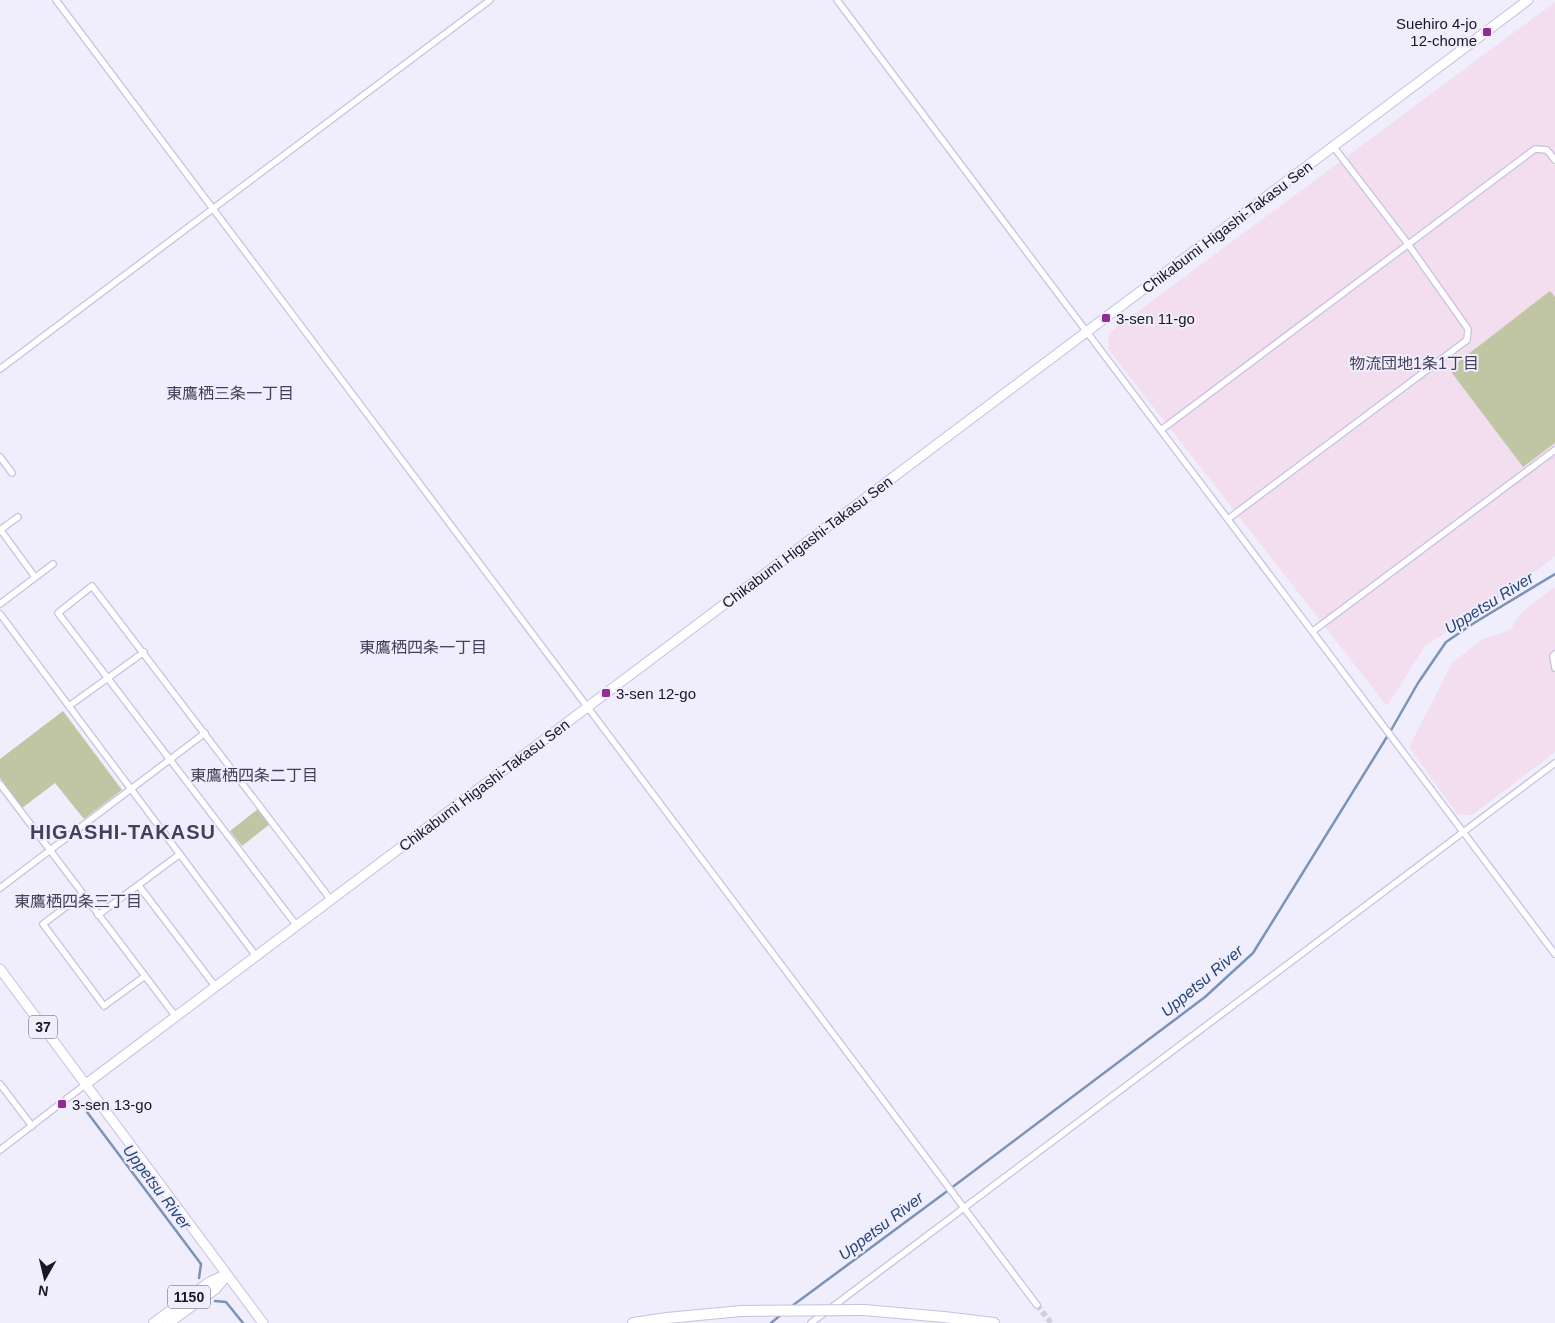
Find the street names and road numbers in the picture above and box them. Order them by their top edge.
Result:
street label: Chikabumi Higashi-Takasu Sen [1139,157,1315,297]
street label: Chikabumi Higashi-Takasu Sen [719,472,895,612]
street label: Chikabumi Higashi-Takasu Sen [396,715,572,855]
road number: 37 [29,1016,57,1038]
road number: 1150 [168,1285,210,1308]

